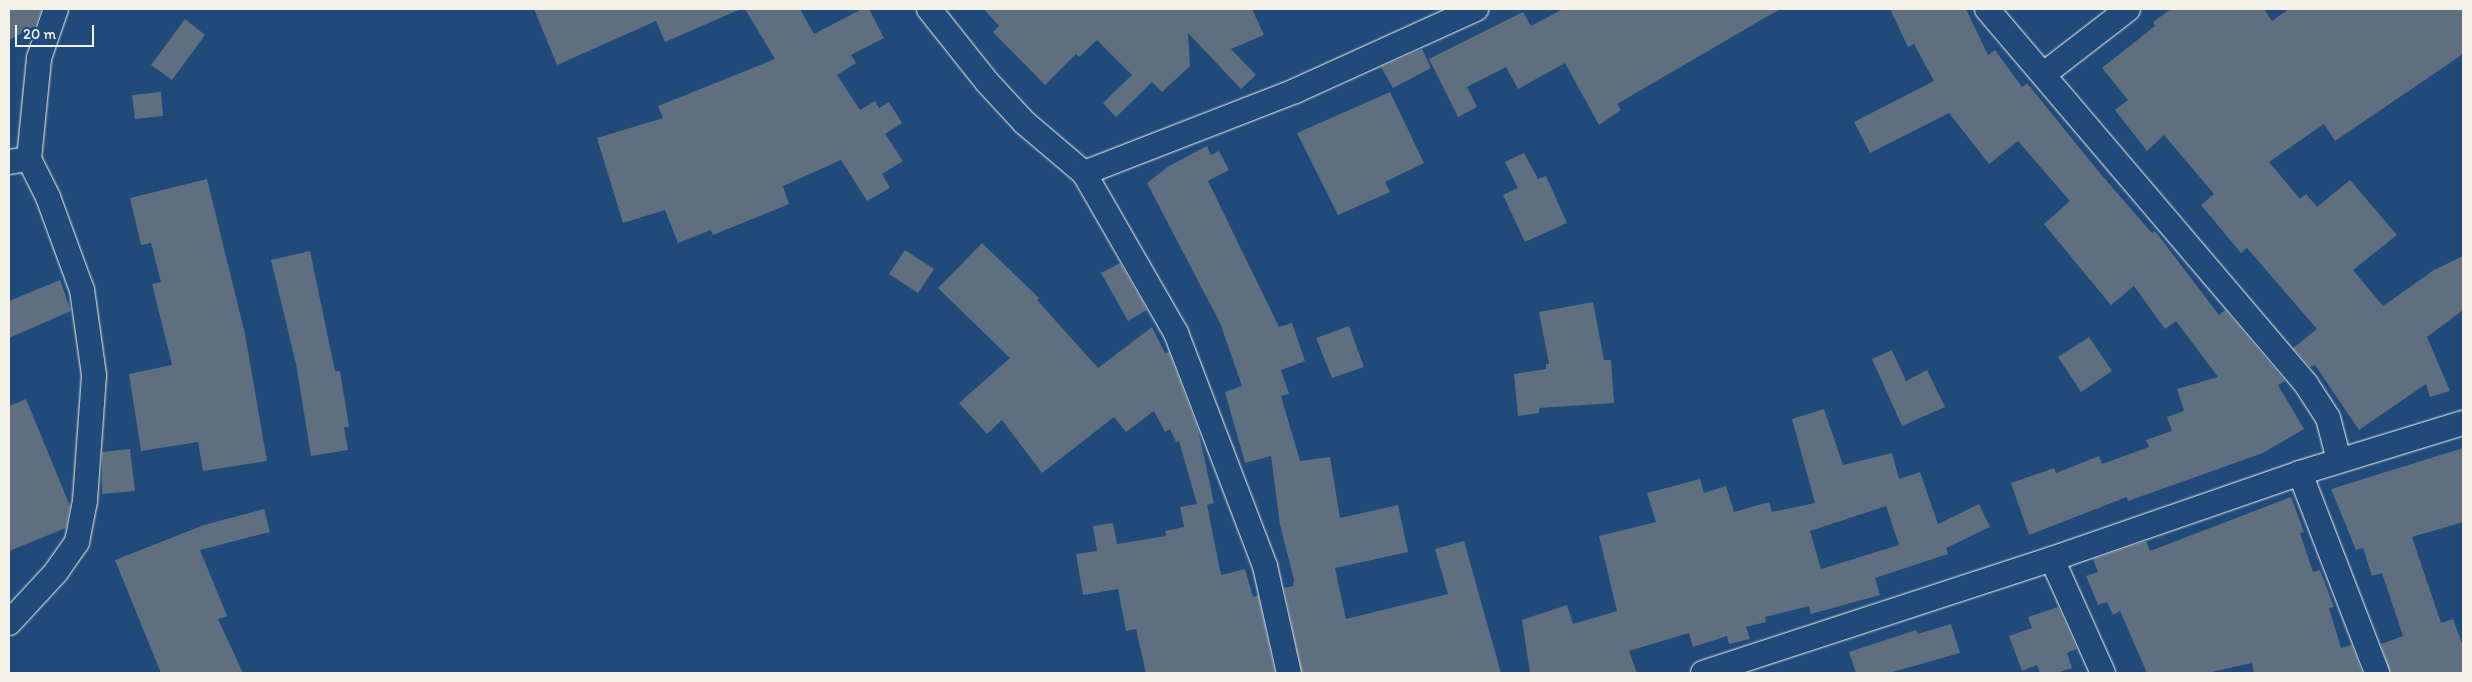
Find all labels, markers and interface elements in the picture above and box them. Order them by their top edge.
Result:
scale bar [18,15,96,47]
text: 20 m [23,25,56,43]

